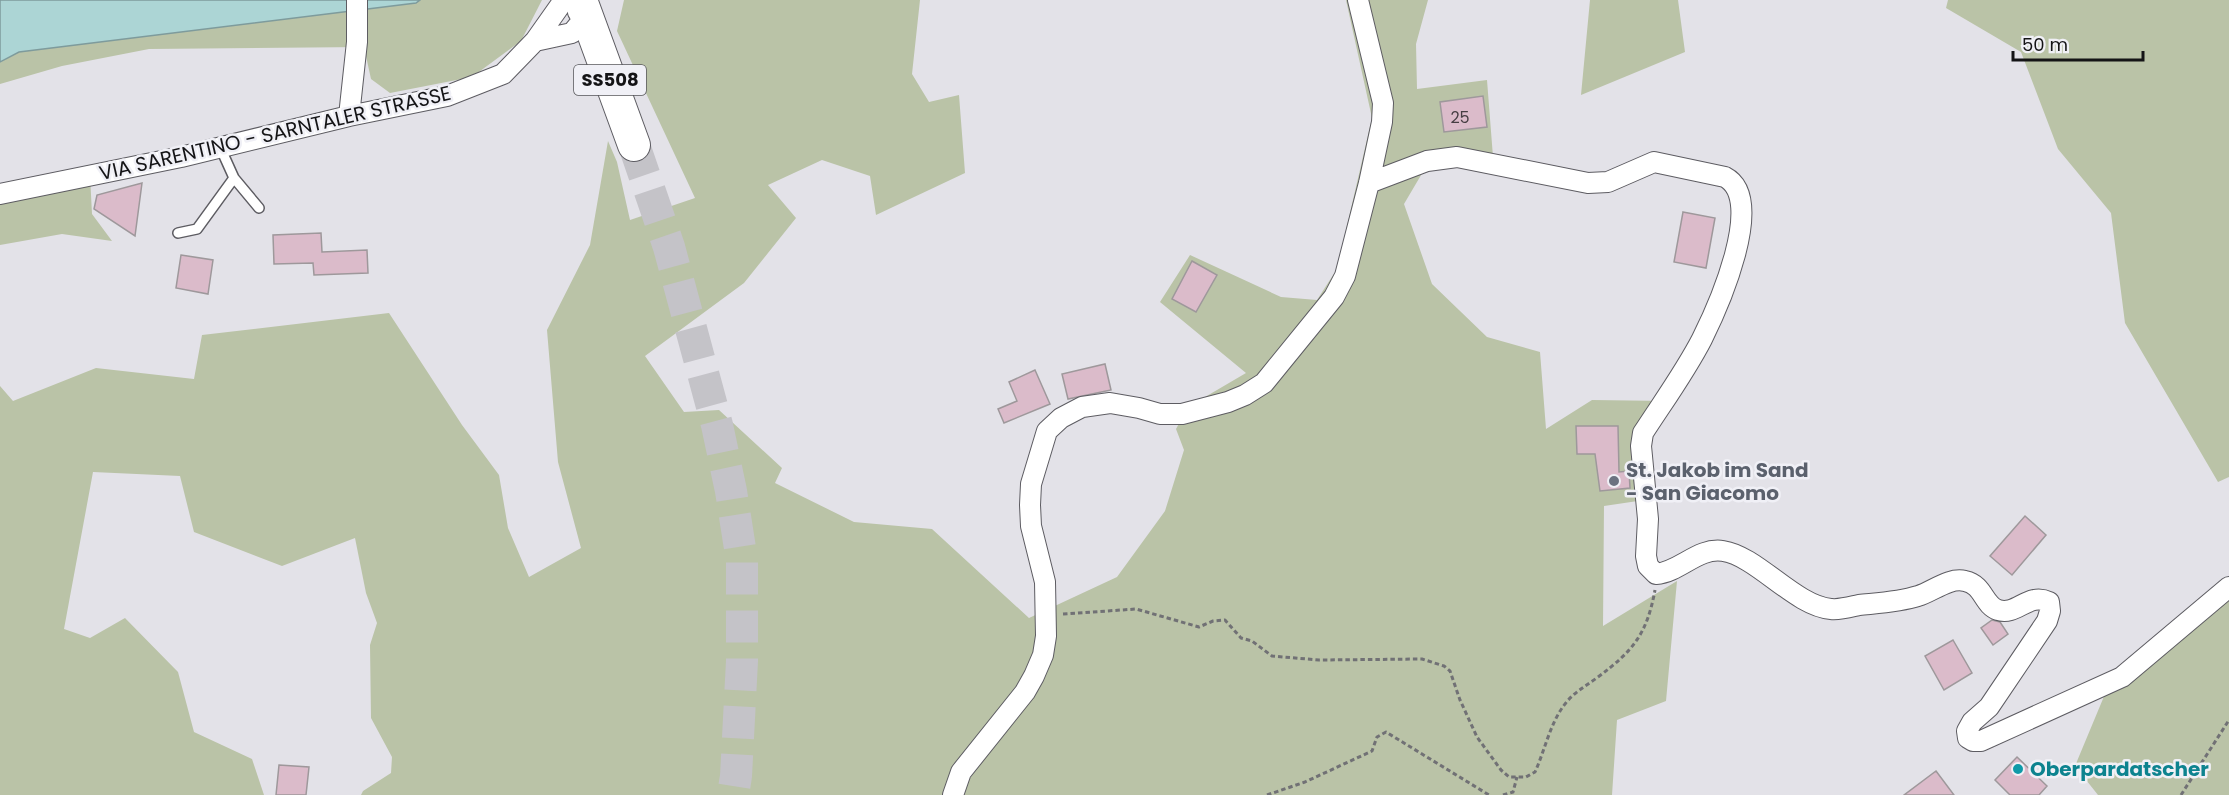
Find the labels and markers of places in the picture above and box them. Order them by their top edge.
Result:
place label: St. Jakob im Sand - San Giacomo [1626,456,1809,507]
marker: St. Jakob im Sand - San Giacomo [1607,474,1621,488]
place label: Oberpardatscher [2030,755,2209,783]
marker: Oberpardatscher [2011,762,2025,776]

